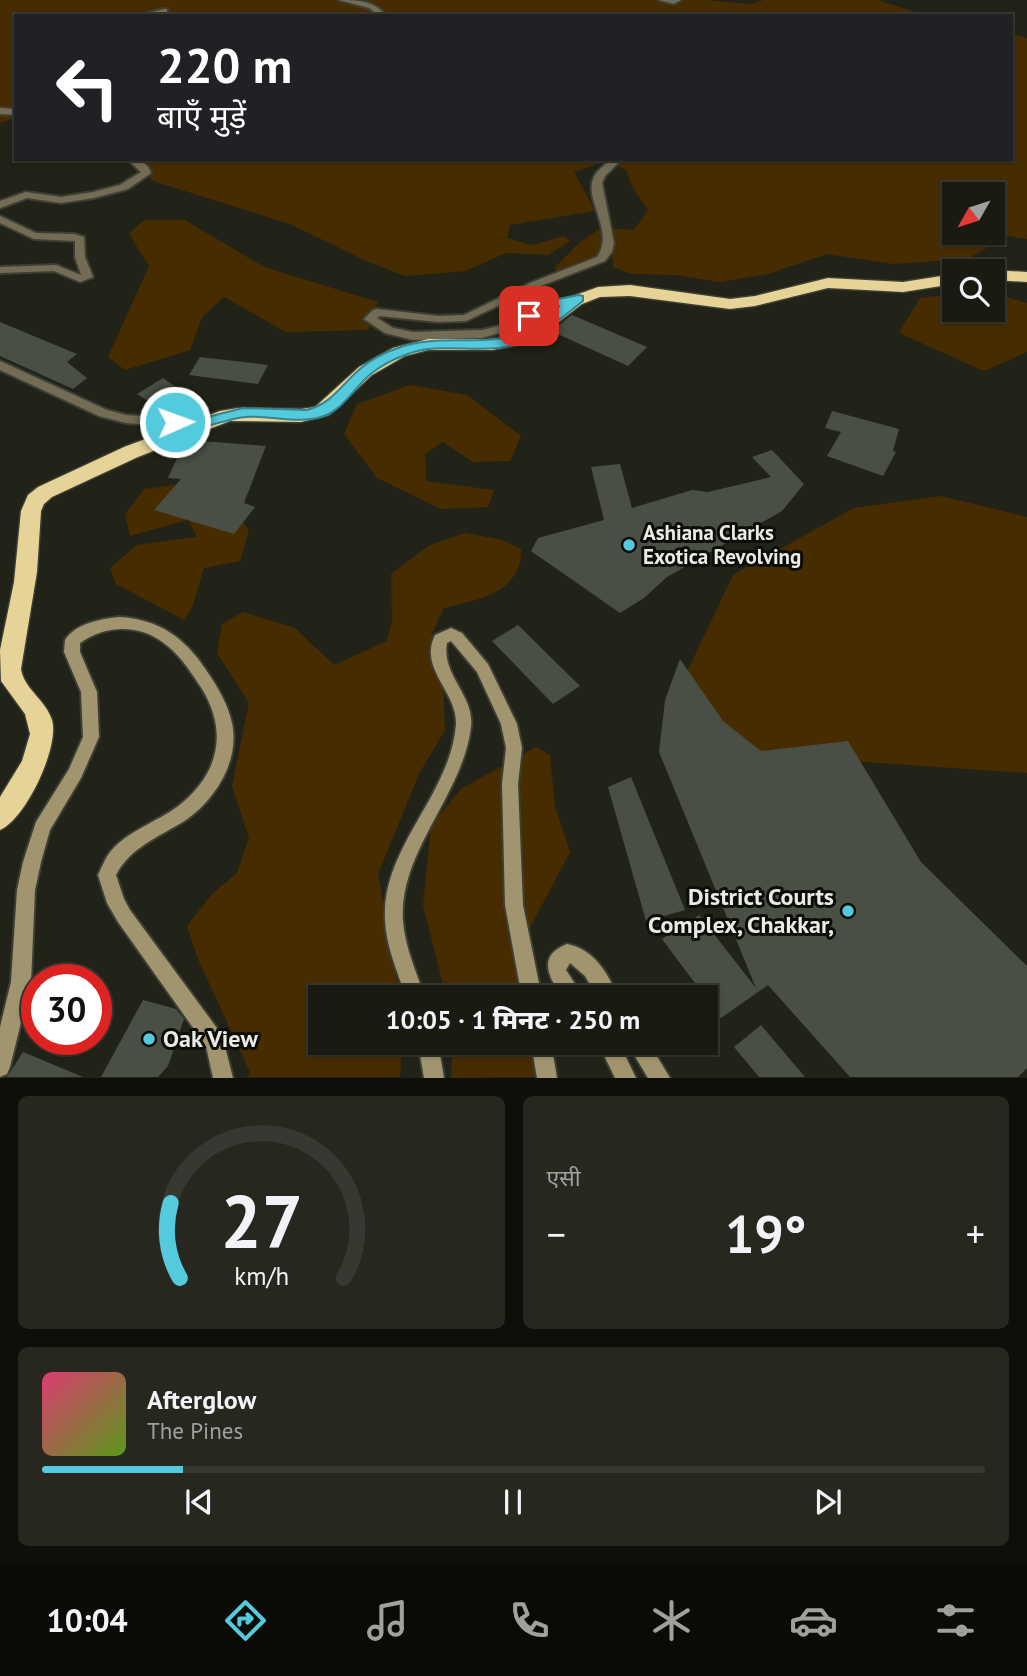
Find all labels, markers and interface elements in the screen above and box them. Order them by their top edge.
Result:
text: 220 m [157,33,292,97]
icon: left [42,42,133,133]
text: बाएँ मुड़ें [157,95,246,137]
north arrow [942,182,1004,245]
map controls [942,182,1005,322]
button: search [942,259,1005,322]
pin [499,286,559,346]
icon: arrive [510,297,548,335]
position arrow [138,385,212,459]
place label: Ashiana Clarks Exotica Revolving [643,519,801,570]
marker: Ashiana Clarks Exotica Revolving [621,537,637,553]
place label: District Courts Complex, Chakkar, [648,881,834,940]
marker: District Courts Complex, Chakkar, [840,903,856,919]
speed limit sign: 30 [21,964,112,1055]
text: 10:05 · 1 मिनट · 250 m [386,1003,640,1036]
place label: Oak View [163,1023,258,1054]
marker: Oak View [141,1031,157,1047]
text: एसी [547,1163,581,1192]
text: 27 [220,1175,303,1269]
text: 19° [725,1200,807,1267]
text: − [547,1209,566,1258]
text: + [966,1209,985,1258]
text: km/h [234,1260,289,1292]
text: Afterglow [147,1383,256,1416]
text: The Pines [147,1416,243,1445]
icon: previous [180,1483,218,1521]
icon: pause [494,1483,532,1521]
icon: next [809,1483,847,1521]
icon: directions [221,1596,270,1645]
icon: music [363,1596,412,1645]
icon: phone [505,1596,554,1645]
icon: climate [647,1596,696,1645]
icon: car [789,1596,838,1645]
icon: filters [931,1596,980,1645]
text: 10:04 [47,1599,128,1641]

